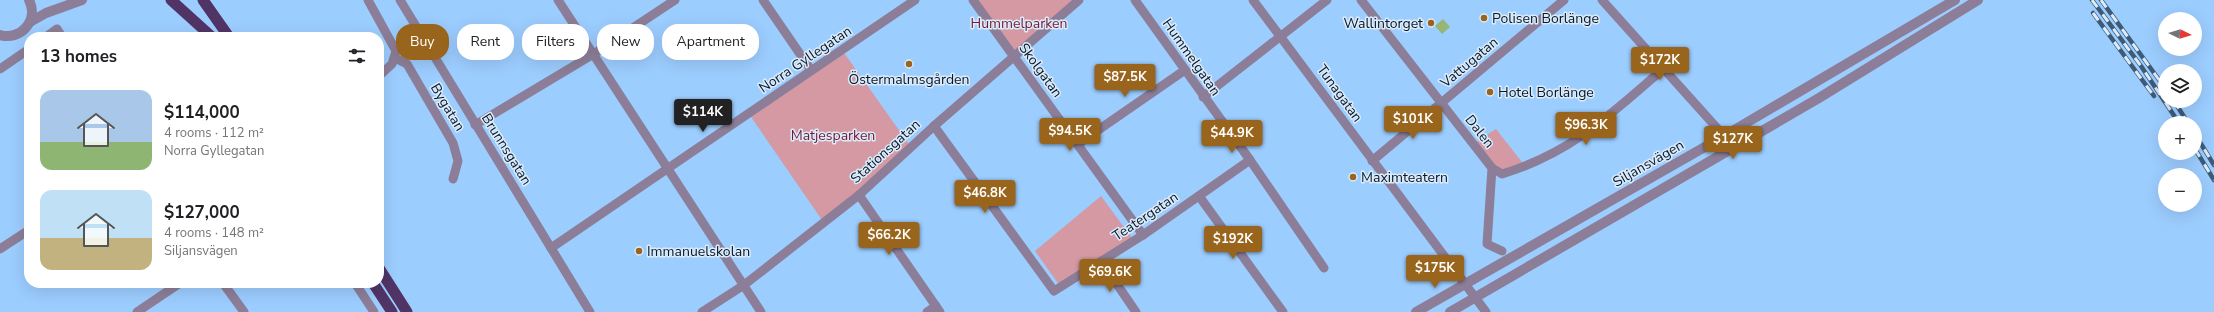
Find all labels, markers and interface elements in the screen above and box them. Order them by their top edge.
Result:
place label: Polisen Borlänge [1492,9,1599,28]
north arrow [2158,12,2202,56]
map controls [2158,12,2202,212]
marker: Polisen Borlänge [1479,13,1489,23]
park label: Hummelparken [971,14,1067,33]
place label: Wallintorget [1343,14,1423,33]
street label: Hummelgatan [1158,15,1225,100]
marker: Wallintorget [1426,18,1436,28]
street label: Norra Gyllegatan [755,21,855,97]
chip: Buy [396,24,449,60]
chip: Rent [457,24,514,60]
chip: Filters [522,24,589,60]
chip: New [597,24,654,60]
chip: Apartment [662,24,759,60]
street label: Vattugatan [1436,33,1502,93]
street label: Skolgatan [1014,39,1067,101]
text: 13 homes [40,45,117,68]
icon: filters [346,45,368,67]
pin: $172K [1632,47,1688,81]
text: $172K [1640,51,1680,69]
marker: Östermalmsgården [904,59,914,69]
street label: Tunagatan [1312,61,1367,126]
pin: $87.5K [1092,64,1158,98]
button: layers [2158,64,2202,108]
text: $87.5K [1103,68,1147,86]
place label: Östermalmsgården [848,70,970,89]
street label: Bygatan [426,80,469,135]
place label: Hotel Borlänge [1498,83,1594,102]
marker: Hotel Borlänge [1485,87,1495,97]
pin: $114K [675,99,731,133]
text: $114,000 [164,101,240,124]
text: $114K [683,103,723,121]
icon: home [72,106,120,154]
pin: $101K [1385,106,1441,140]
street label: Brunnsgatan [477,110,536,189]
text: $101K [1393,110,1433,128]
street label: Dalen [1461,111,1499,152]
pin: $96.3K [1553,112,1619,146]
street label: Stationsgatan [846,115,924,188]
text: $96.3K [1564,116,1608,134]
button: + [2158,116,2202,160]
pin: $94.5K [1037,118,1103,152]
pin: $44.9K [1199,120,1265,154]
text: $94.5K [1048,122,1092,140]
text: 4 rooms · 112 m² [164,124,264,142]
text: $44.9K [1210,124,1254,142]
park label: Matjesparken [791,126,875,145]
pin: $127K [1705,126,1761,160]
text: $127K [1713,130,1753,148]
street label: Siljansvägen [1609,135,1687,192]
text: Norra Gyllegatan [164,142,264,160]
place label: Maximteatern [1361,168,1448,187]
button: − [2158,168,2202,212]
marker: Maximteatern [1348,172,1358,182]
pin: $46.8K [952,180,1018,214]
text: $46.8K [963,184,1007,202]
street label: Teatergatan [1109,187,1182,245]
text: $127,000 [164,201,240,224]
icon: home [72,206,120,254]
pin: $66.2K [856,222,922,256]
text: 4 rooms · 148 m² [164,224,264,242]
text: $66.2K [867,226,911,244]
pin: $192K [1205,226,1261,260]
text: $192K [1213,230,1253,248]
text: Siljansvägen [164,242,238,260]
place label: Immanuelskolan [647,242,750,261]
marker: Immanuelskolan [634,246,644,256]
pin: $175K [1407,255,1463,289]
pin: $69.6K [1077,259,1143,293]
text: $175K [1415,259,1455,277]
text: $69.6K [1088,263,1132,281]

